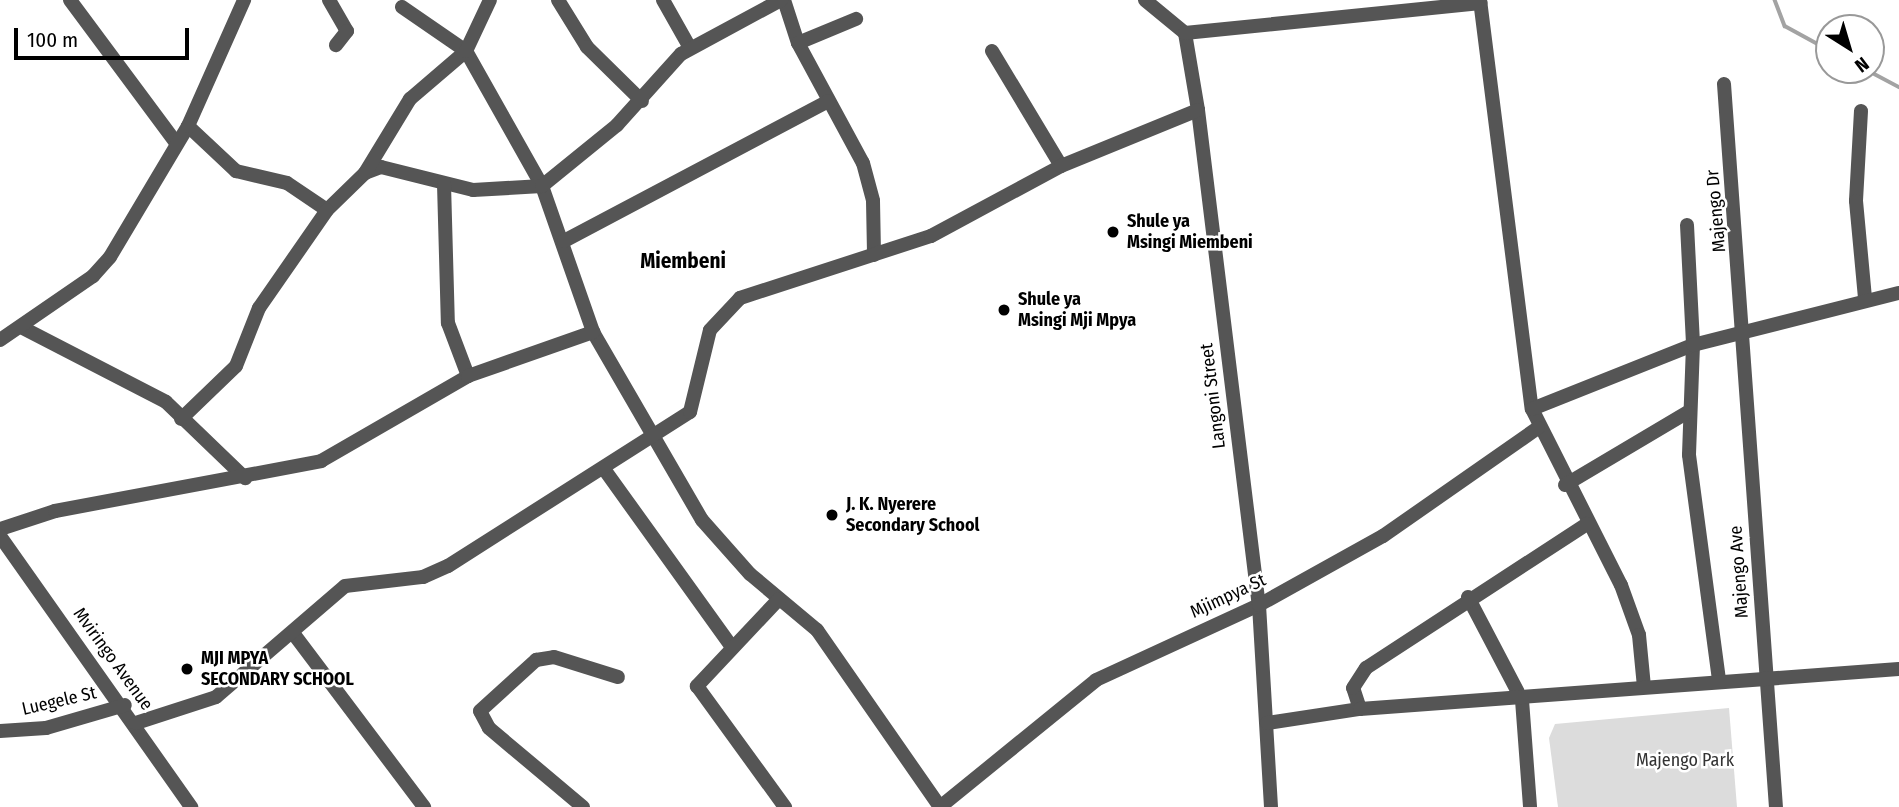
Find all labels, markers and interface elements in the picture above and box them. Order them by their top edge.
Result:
scale bar [18,14,192,58]
north arrow [1815,14,1885,84]
text: 100 m [27,27,78,53]
text: N [1850,52,1873,77]
street label: Majengo Dr [1702,169,1730,253]
place label: Shule ya Msingi Miembeni [1127,211,1253,254]
marker: Shule ya Msingi Miembeni [1105,224,1121,240]
district label: Miembeni [640,248,726,274]
place label: Shule ya Msingi Mji Mpya [1018,289,1136,332]
marker: Shule ya Msingi Mji Mpya [996,302,1012,318]
street label: Langoni Street [1196,342,1230,450]
place label: J. K. Nyerere Secondary School [846,494,979,536]
marker: J. K. Nyerere Secondary School [824,507,840,523]
street label: Majengo Ave [1725,525,1753,619]
street label: Mjimpya St [1187,569,1269,623]
street label: Mviringo Avenue [69,603,157,715]
place label: MJI MPYA SECONDARY SCHOOL [201,648,354,690]
marker: MJI MPYA SECONDARY SCHOOL [179,661,195,677]
street label: Luegele St [20,682,98,720]
park label: Majengo Park [1636,749,1734,771]

